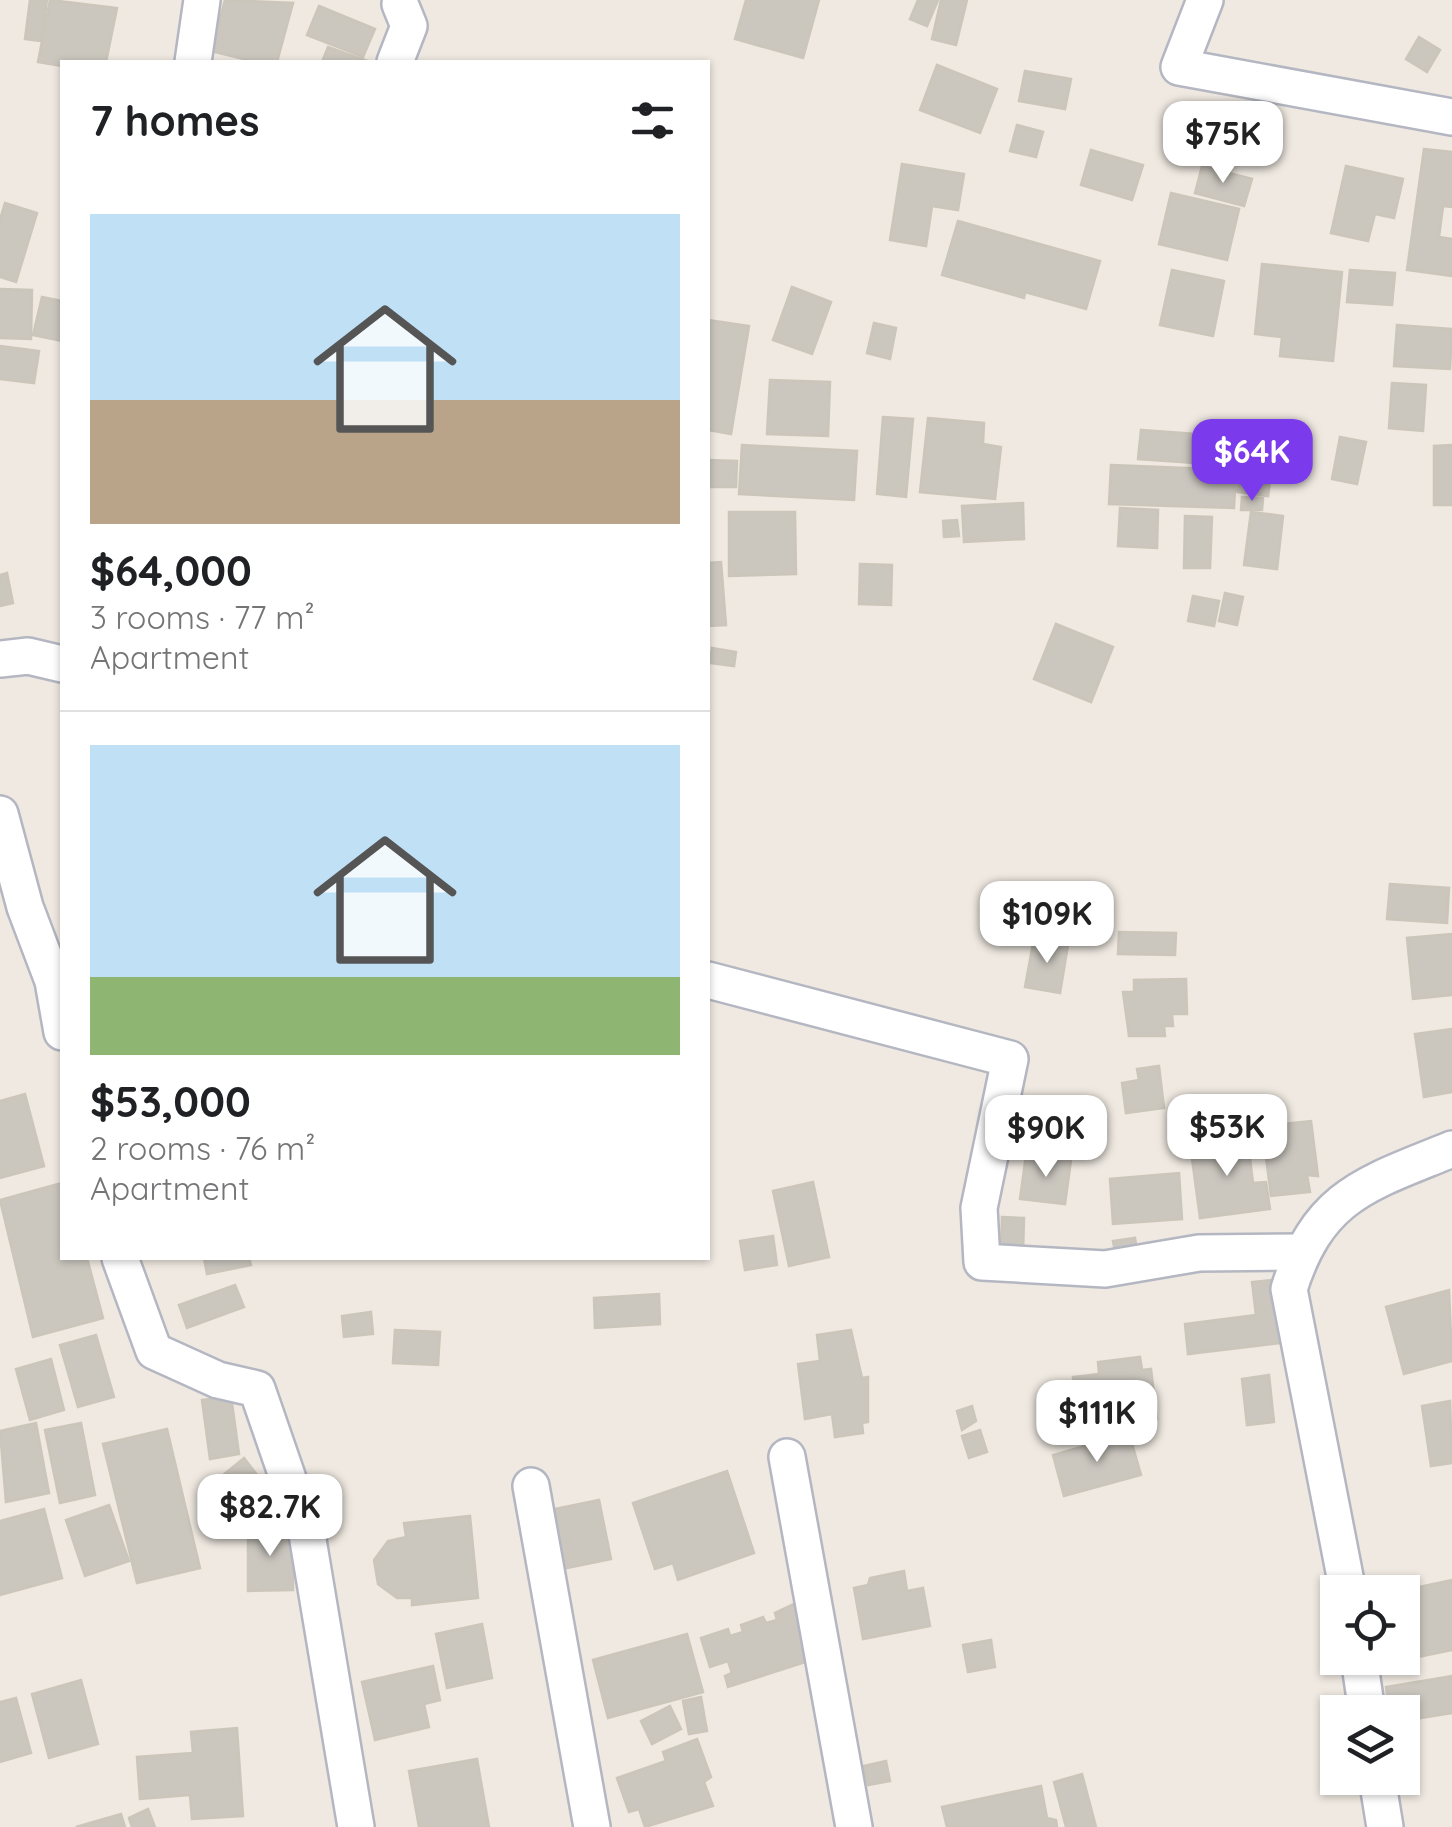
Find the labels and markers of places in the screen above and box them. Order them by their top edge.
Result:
pin: $75K [1164,101,1282,186]
pin: $64K [1193,419,1311,504]
pin: $109K [977,881,1117,966]
pin: $53K [1168,1094,1286,1179]
pin: $90K [987,1095,1105,1180]
pin: $111K [1027,1380,1167,1465]
pin: $82.7K [189,1474,351,1559]

